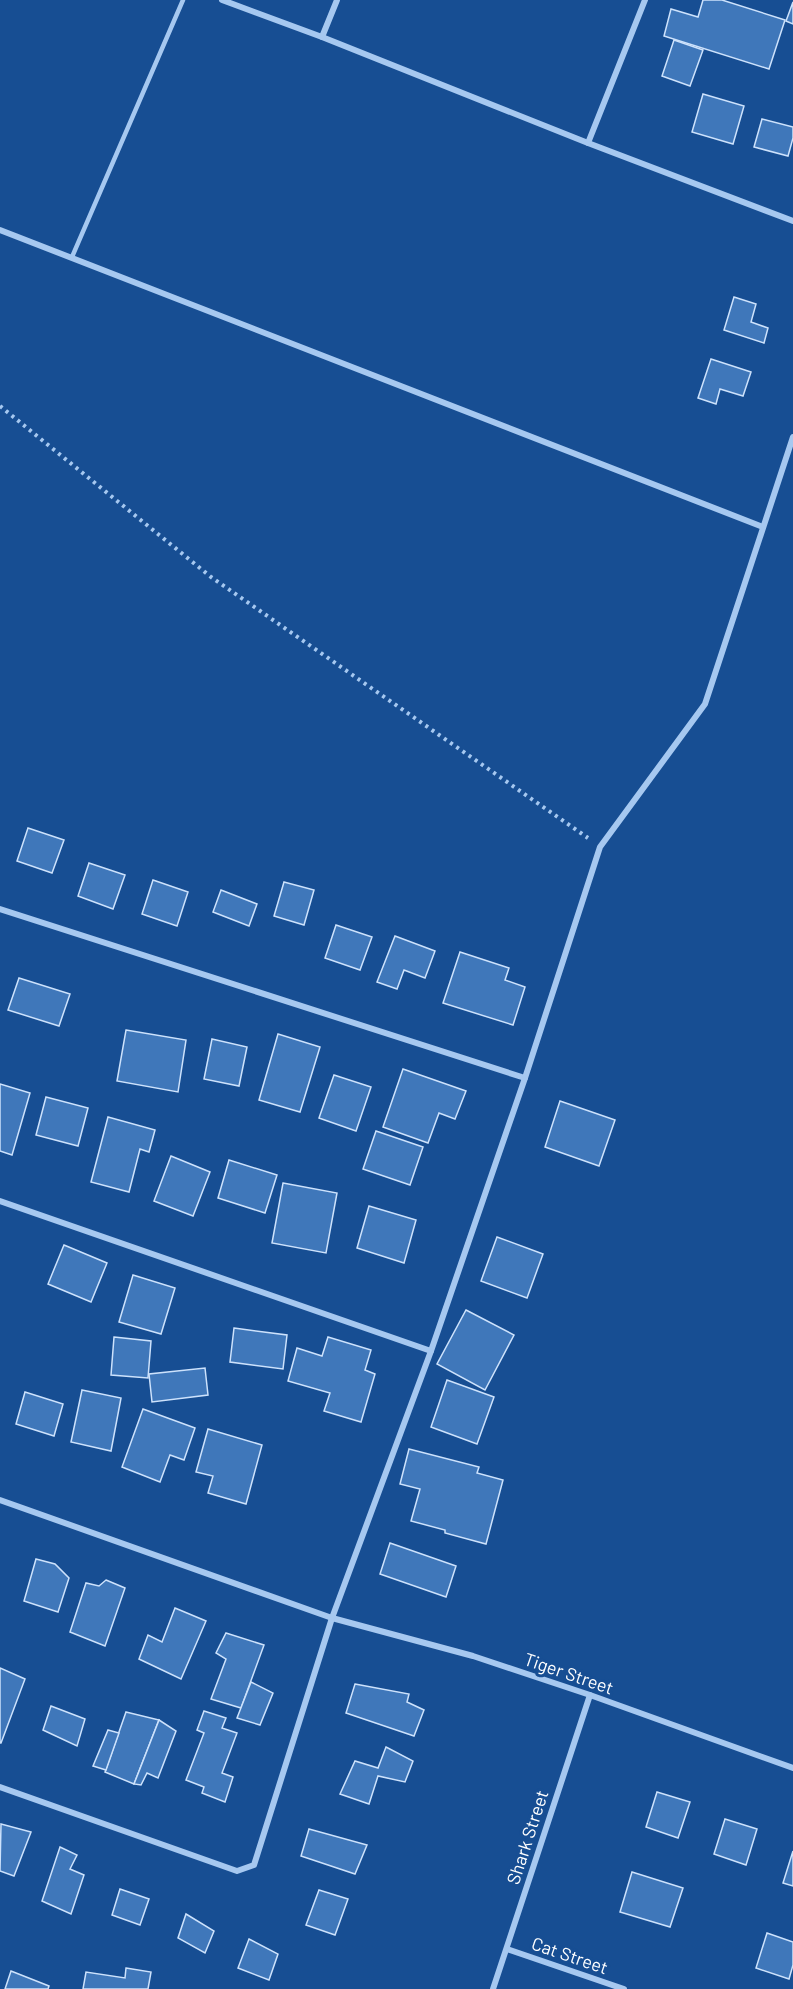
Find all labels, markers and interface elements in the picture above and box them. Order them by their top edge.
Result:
street label: Tiger Street [521,1647,617,1699]
street label: Shark Street [501,1787,553,1887]
street label: Cat Street [529,1932,611,1978]

